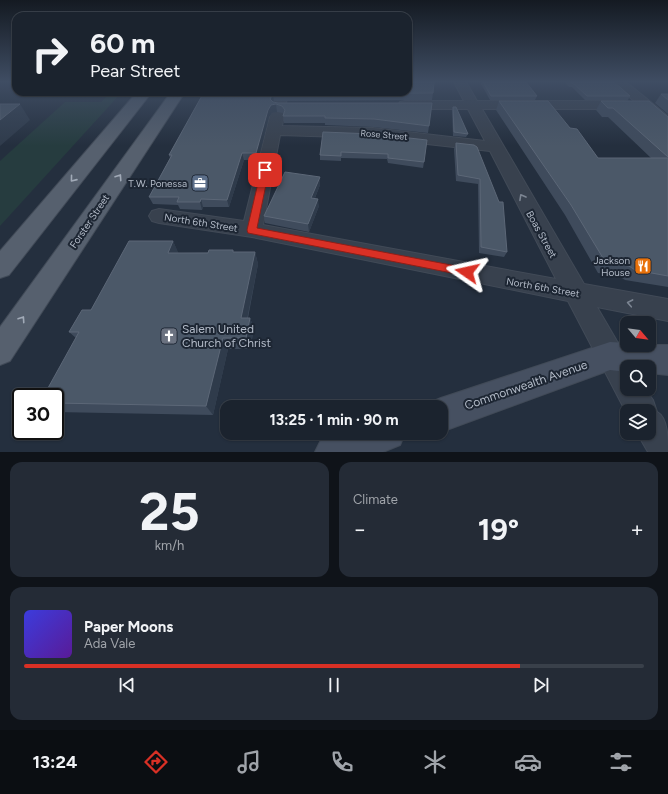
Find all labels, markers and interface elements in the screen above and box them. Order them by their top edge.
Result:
text: 60 m [90,26,155,60]
icon: right [24,28,76,80]
text: Pear Street [90,60,180,82]
street label: Rose Street [360,127,409,142]
pin [248,153,282,187]
icon: arrive [254,159,276,181]
office icon: T.W. Ponessa [190,173,210,193]
one-way arrow [71,174,78,181]
one-way arrow [114,174,122,181]
place label: T.W. Ponessa [128,177,187,190]
street label: Forster Street [67,192,112,251]
one-way arrow [519,194,526,201]
street label: Boas Street [523,208,560,260]
street label: North 6th Street [163,210,239,235]
position arrow [446,251,488,293]
place label: Jackson House [593,254,631,279]
restaurant icon: Jackson House [633,256,653,276]
street label: North 6th Street [505,275,581,300]
one-way arrow [627,299,633,307]
one-way arrow [17,316,25,323]
north arrow [620,316,656,352]
map controls [620,316,656,440]
place label: Salem United Church of Christ [182,322,271,350]
church icon: Salem United Church of Christ [159,326,179,346]
street label: Commonwealth Avenue [463,357,590,413]
button: search [620,360,656,396]
speed limit sign: 30 [12,388,64,440]
button: layers [620,404,656,440]
text: 13:25 · 1 min · 90 m [269,411,399,429]
text: 25 [139,481,200,543]
text: Climate [353,492,398,507]
text: 19° [478,511,519,548]
text: − [353,516,367,543]
text: + [630,516,644,543]
text: km/h [155,538,184,553]
text: Paper Moons [84,618,173,636]
text: Ada Vale [84,636,135,651]
icon: previous [116,674,138,696]
icon: pause [323,674,345,696]
icon: next [530,674,552,696]
icon: directions [142,748,170,776]
icon: music [235,748,263,776]
icon: phone [328,748,356,776]
icon: climate [421,748,449,776]
icon: car [514,748,542,776]
icon: filters [607,748,635,776]
text: 13:24 [33,751,77,773]

